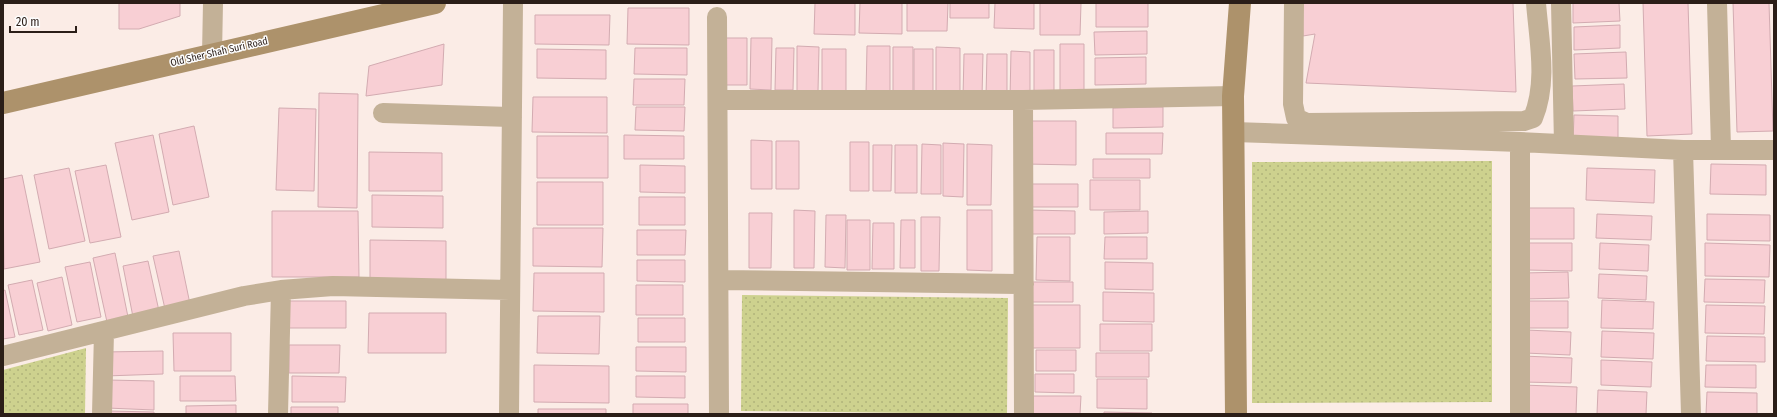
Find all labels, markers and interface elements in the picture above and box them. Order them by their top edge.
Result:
scale bar [10,8,76,34]
text: 20 m [16,15,40,29]
street label: Old Sher Shah Suri Road [169,35,269,69]

